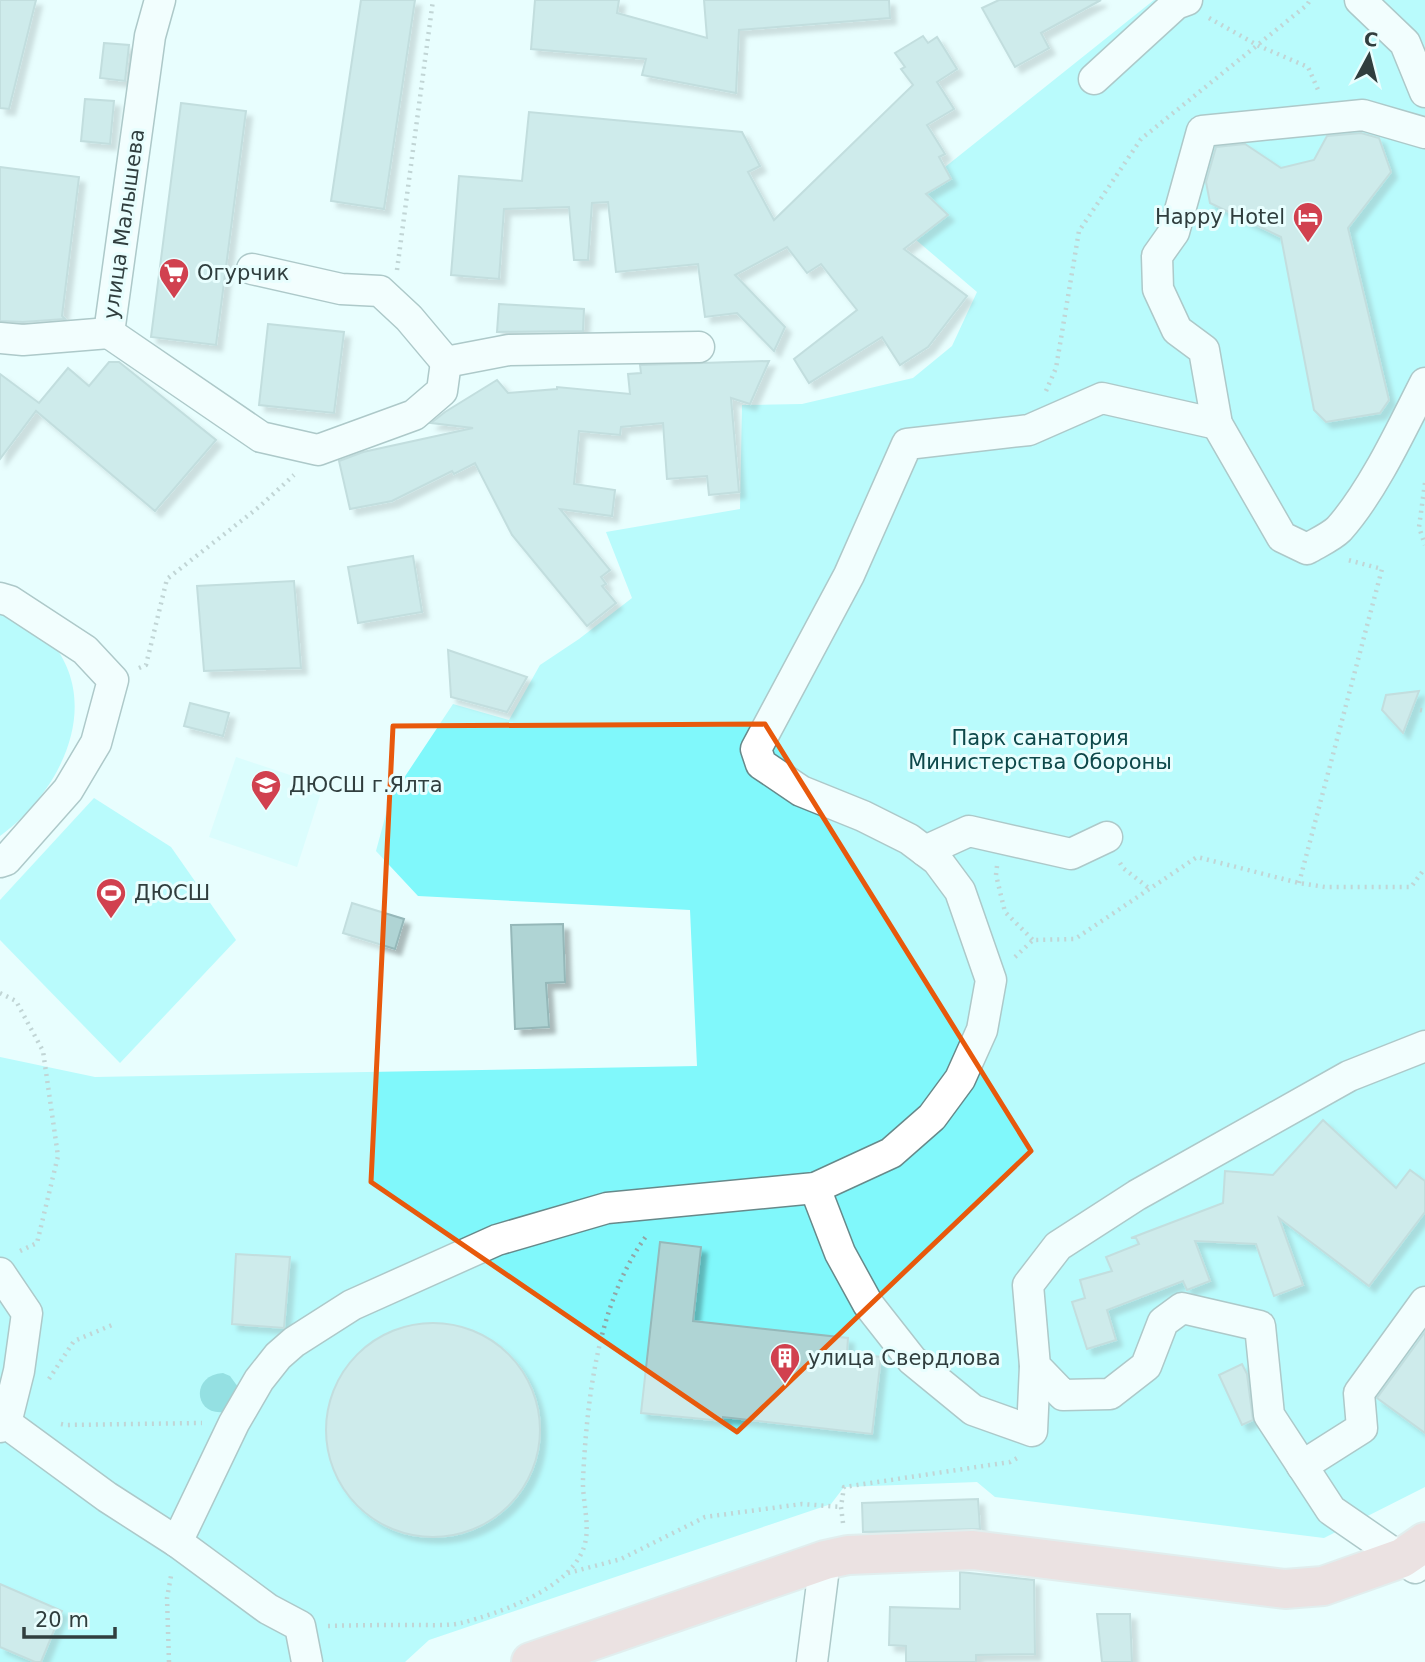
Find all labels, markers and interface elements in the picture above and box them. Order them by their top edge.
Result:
north arrow [1334,21,1404,91]
text: С [1363,27,1379,51]
street label: улица Малышева [99,127,149,321]
hotel icon: Happy Hotel [1291,200,1325,244]
place label: Happy Hotel [1155,205,1285,229]
supermarket icon: Огурчик [157,256,191,300]
place label: Огурчик [197,261,289,285]
park label: Парк санатория Министерства Обороны [908,726,1172,774]
school or university icon: ДЮСШ г.Ялта [249,768,283,812]
place label: ДЮСШ г.Ялта [289,773,443,797]
sports icon: ДЮСШ [94,876,128,920]
place label: ДЮСШ [134,881,210,905]
building icon: улица Свердлова [768,1341,802,1385]
place label: улица Свердлова [808,1346,1001,1370]
scale bar [24,1596,116,1640]
text: 20 m [35,1608,89,1632]

